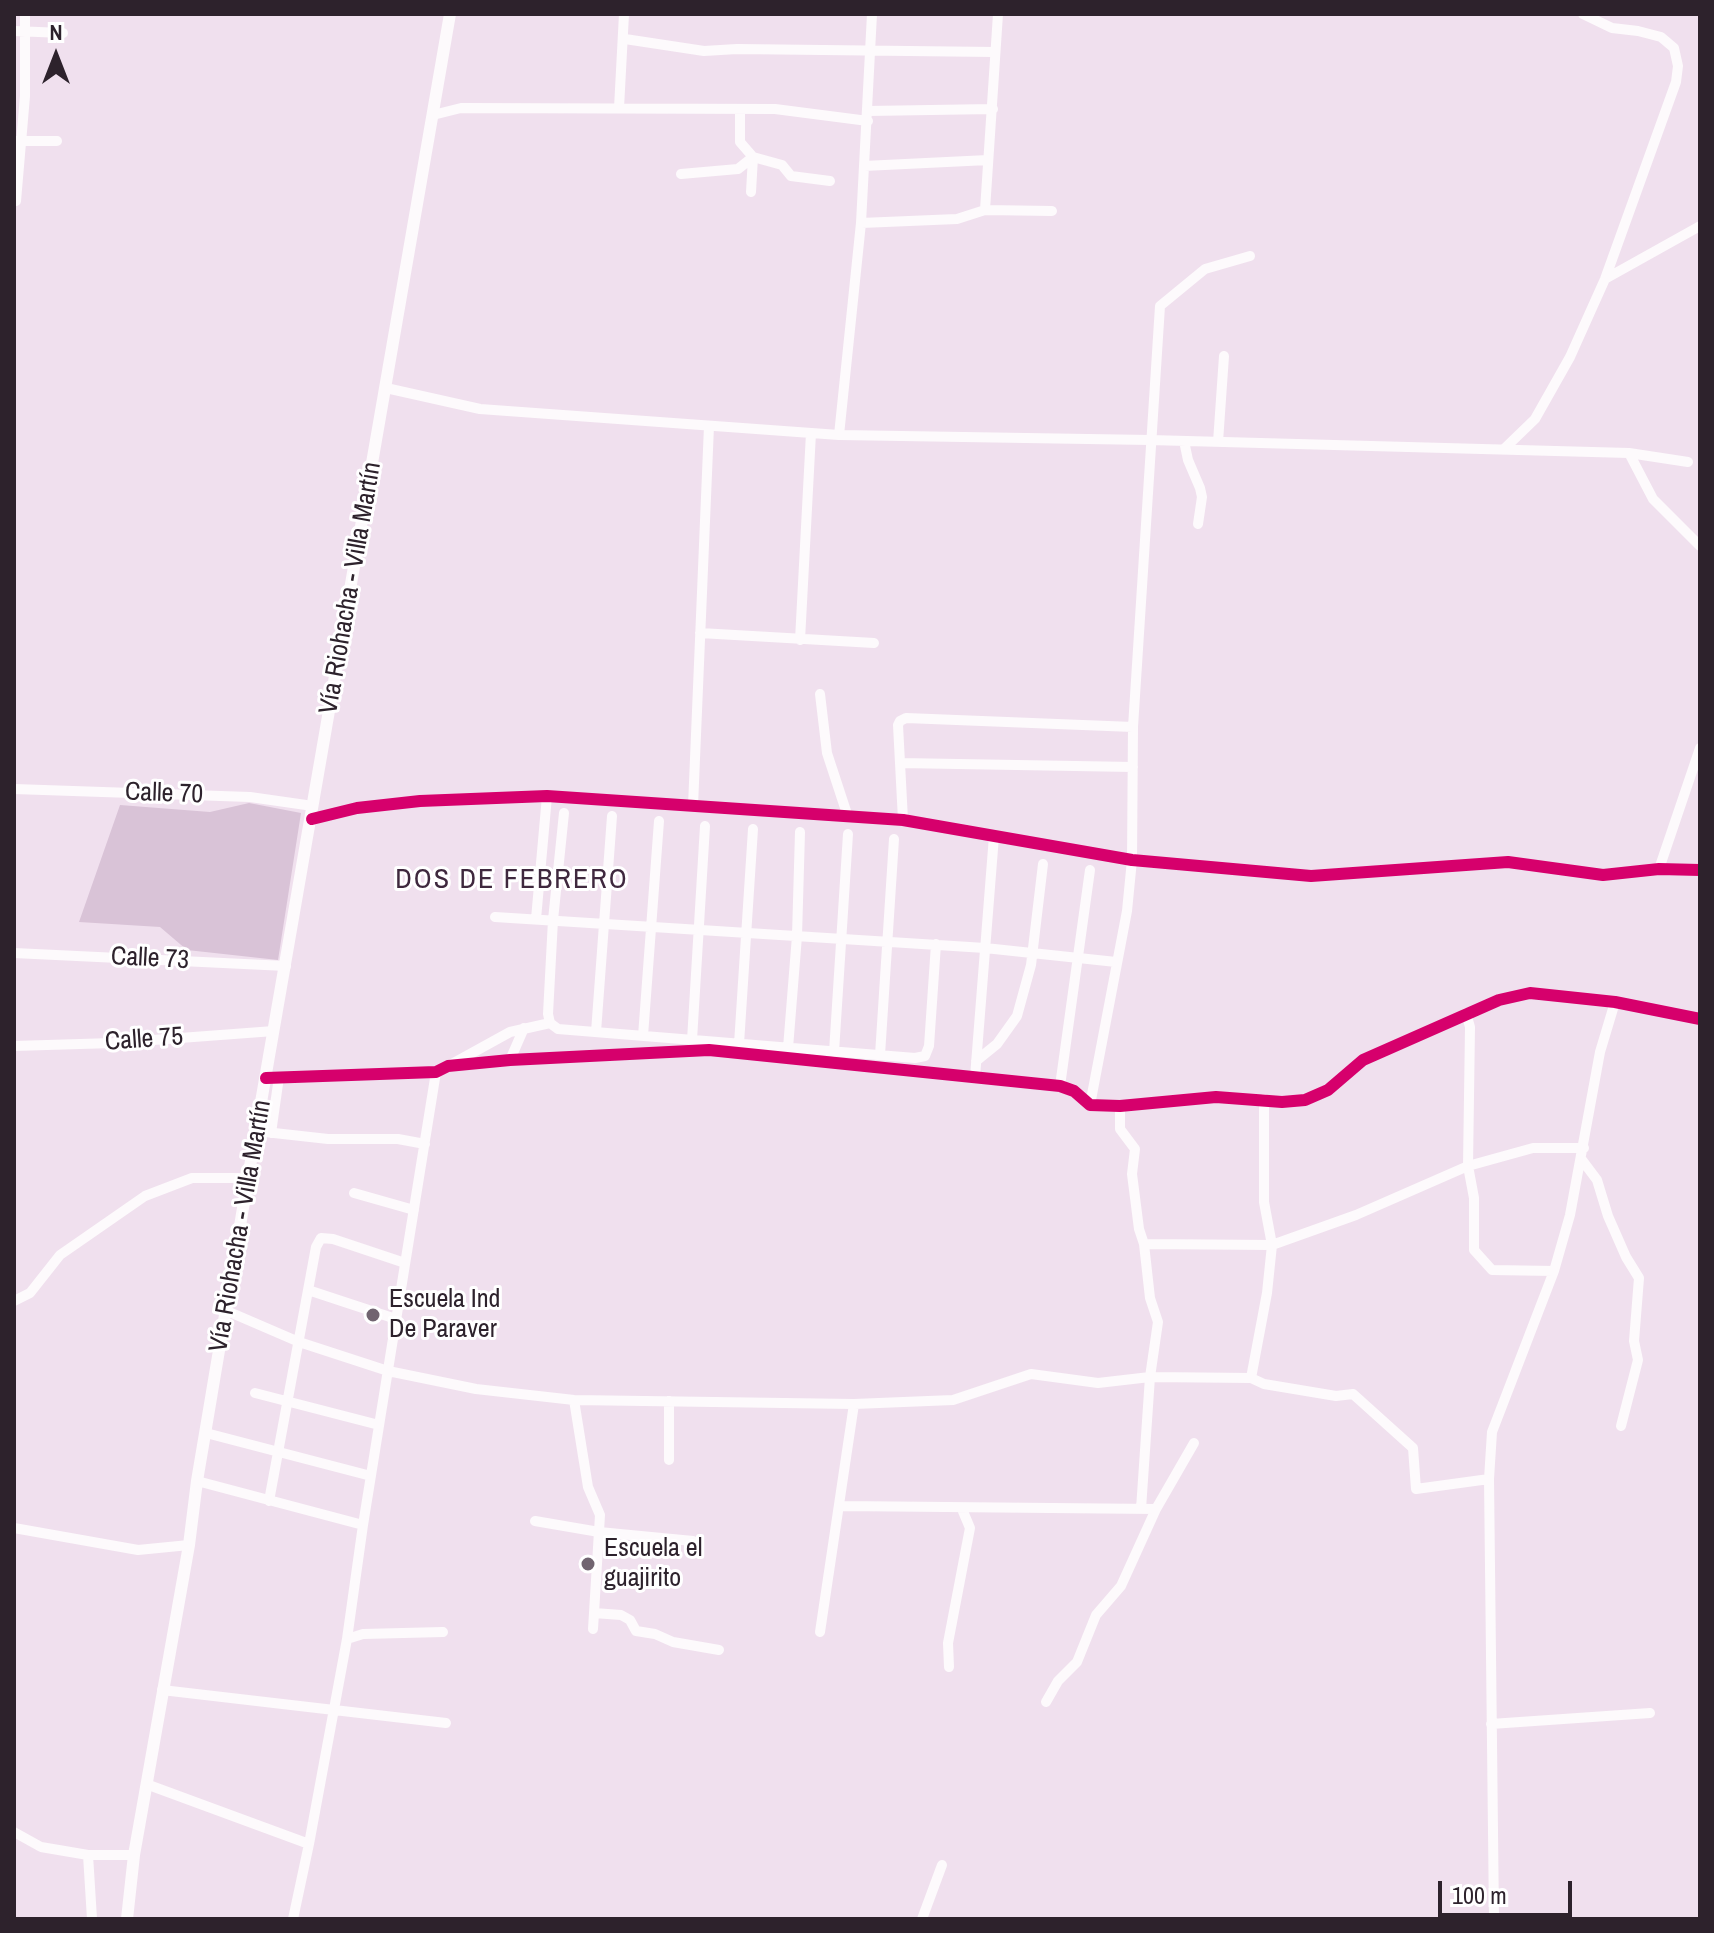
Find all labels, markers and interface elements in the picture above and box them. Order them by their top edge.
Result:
north arrow [16,16,96,96]
text: N [49,17,63,47]
street label: Vía Riohacha - Villa Martín [313,460,389,716]
street label: Calle 70 [124,777,204,811]
district label: DOS DE FEBRERO [395,863,629,897]
street label: Calle 73 [110,941,190,977]
street label: Calle 75 [104,1022,184,1058]
street label: Vía Riohacha - Villa Martín [203,1098,279,1354]
place label: Escuela Ind De Paraver [389,1284,500,1346]
marker: Escuela Ind De Paraver [364,1306,382,1324]
place label: Escuela el guajirito [604,1533,702,1594]
marker: Escuela el guajirito [579,1555,597,1573]
scale bar [1442,1865,1576,1915]
text: 100 m [1452,1879,1507,1911]

